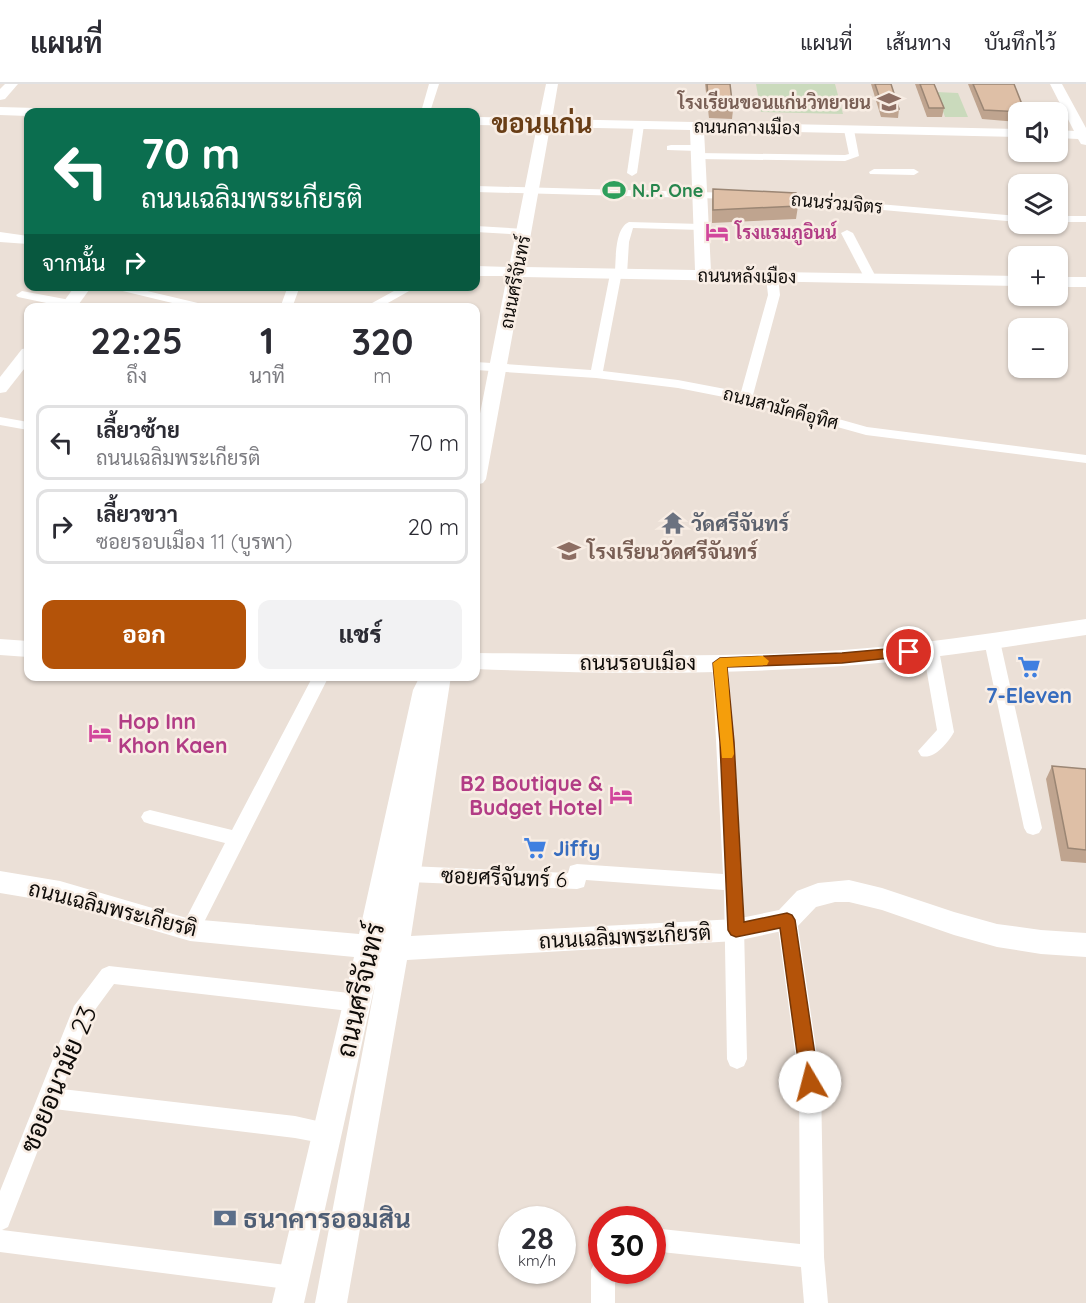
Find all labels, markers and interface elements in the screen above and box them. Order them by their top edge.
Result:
text: แผนที่ [30,25,103,60]
text: แผนที่ [800,29,853,55]
text: เส้นทาง [886,29,951,55]
text: บันทึกไว้ [984,29,1056,55]
school or university icon: โรงเรียนขอนแก่นวิทยายน [876,89,902,115]
place label: โรงเรียนขอนแก่นวิทยายน [677,90,871,114]
map controls [1008,102,1068,378]
button: sound [1008,102,1068,162]
district label: ขอนแก่น [491,106,593,140]
street label: ถนนกลางเมือง [694,115,800,139]
text: 70 m [141,127,240,180]
icon: left [42,132,120,210]
button: layers [1008,174,1068,234]
sports icon: N.P. One [601,177,627,203]
place label: N.P. One [632,179,703,202]
text: ถนนเฉลิมพระเกียรติ [141,181,363,215]
street label: ถนนร่วมจิตร [790,188,884,218]
hotel icon: โรงแรมภูอินน์ [704,219,730,245]
place label: โรงแรมภูอินน์ [734,220,838,246]
street label: ถนนศรีจันทร์ [494,233,535,331]
icon: right [118,246,151,279]
button: + [1008,246,1068,306]
text: จากนั้น [42,249,106,277]
street label: ถนนหลังเมือง [697,264,797,288]
text: 22:25 [91,318,183,363]
text: 1 [260,318,274,363]
button: − [1008,318,1068,378]
text: 320 [351,319,413,364]
text: ถึง [126,363,147,388]
text: นาที [249,363,285,388]
text: m [373,363,392,388]
street label: ถนนสามัคคีอุทิศ [721,381,841,435]
text: เลี้ยวซ้าย [96,416,180,444]
icon: left [45,426,78,459]
text: 70 m [409,429,459,457]
text: ถนนเฉลิมพระเกียรติ [96,445,260,470]
text: เลี้ยวขวา [96,500,178,528]
icon: right [45,510,78,543]
temple icon: วัดศรีจันทร์ [660,510,686,536]
place label: วัดศรีจันทร์ [691,510,790,536]
text: 20 m [408,513,459,541]
text: ซอยรอบเมือง 11 (บูรพา) [96,529,292,554]
school or university icon: โรงเรียนวัดศรีจันทร์ [556,538,582,564]
place label: โรงเรียนวัดศรีจันทร์ [585,538,759,564]
button: ออก [42,600,246,669]
button: แชร์ [258,600,462,669]
pin [883,626,934,677]
icon: arrive [892,635,925,668]
street label: ถนนรอบเมือง [580,649,696,675]
supermarket icon: 7-Eleven [1016,654,1042,680]
place label: 7-Eleven [986,682,1072,708]
place label: Hop Inn Khon Kaen [118,708,227,758]
hotel icon: Hop Inn Khon Kaen [87,720,113,746]
place label: B2 Boutique & Budget Hotel [460,770,603,820]
hotel icon: B2 Boutique & Budget Hotel [608,782,634,808]
supermarket icon: Jiffy [522,835,548,861]
place label: Jiffy [553,835,600,861]
street label: ซอยศรีจันทร์ 6 [441,862,567,892]
street label: ถนนเฉลิมพระเกียรติ [26,875,200,941]
street label: ถนนศรีจันทร์ [328,919,392,1061]
street label: ถนนเฉลิมพระเกียรติ [538,919,712,953]
street label: ซอยอนามัย 23 [12,1001,104,1157]
position arrow [778,1050,842,1114]
place label: ธนาคารออมสิน [243,1202,411,1235]
bank icon: ธนาคารออมสิน [212,1205,238,1231]
speed limit sign: 30 [588,1206,666,1284]
text: 28 [520,1219,554,1257]
text: km/h [518,1251,556,1270]

